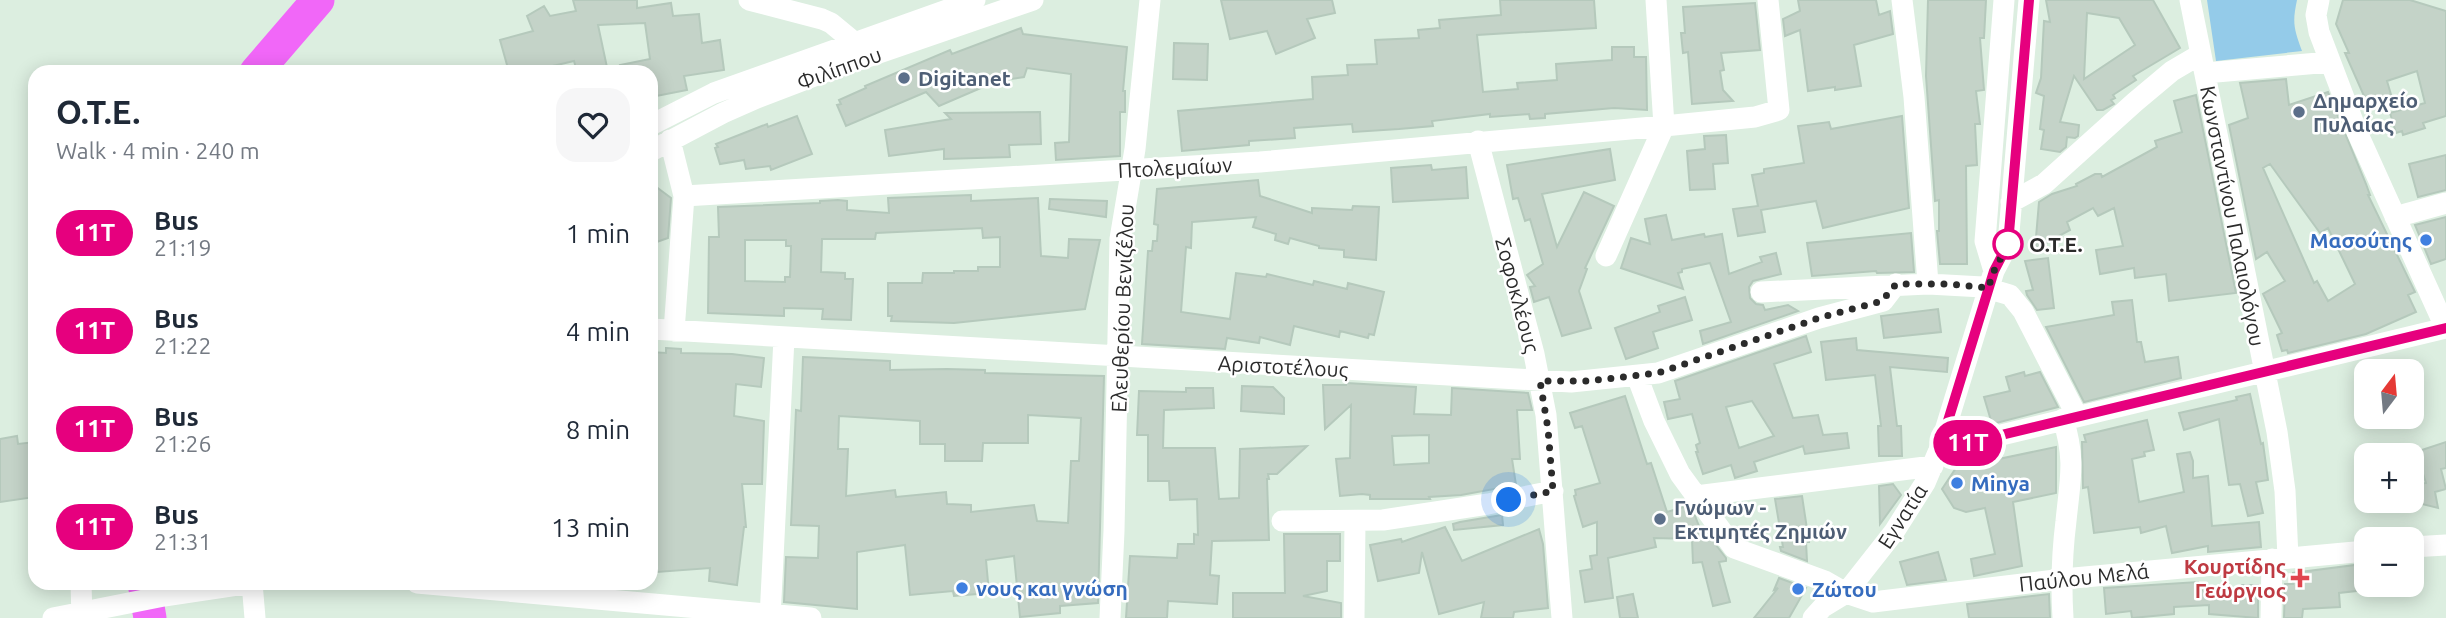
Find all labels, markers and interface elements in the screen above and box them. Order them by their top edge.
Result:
street label: Φιλίππου [793,42,885,94]
place label: Digitanet [918,66,1011,90]
marker: Digitanet [896,70,912,86]
street label: Κωνσταντίνου Παλαιολόγου [2196,84,2270,348]
button: heart [556,88,630,162]
place label: Δημαρχείο Πυλαίας [2313,88,2418,136]
text: Ο.Τ.Ε. [56,93,140,130]
marker: Δημαρχείο Πυλαίας [2291,104,2307,120]
text: Walk · 4 min · 240 m [56,138,260,163]
street label: Πτολεμαίων [1117,152,1233,182]
street label: Ελευθερίου Βενιζέλου [1106,203,1138,413]
text: Bus [154,206,199,235]
text: 11Τ [74,219,115,246]
text: 1 min [566,219,630,248]
place label: Μασούτης [2310,228,2412,252]
marker: Ο.Τ.Ε. [1993,229,2023,259]
place label: Ο.Τ.Ε. [2029,232,2083,256]
marker: Μασούτης [2418,232,2434,248]
text: 21:19 [154,235,212,260]
street label: Σοφοκλέους [1491,235,1545,356]
text: Bus [154,304,199,333]
text: 11Τ [74,317,115,344]
text: 4 min [566,317,630,346]
text: 21:22 [154,333,212,358]
street label: Αριστοτέλους [1217,351,1349,381]
north arrow [2354,359,2424,429]
map controls [2354,359,2424,597]
text: Bus [154,402,199,431]
text: 11Τ [74,415,115,442]
text: 8 min [566,415,630,444]
line badge: 11Τ [1928,420,2008,466]
text: 11Τ [1947,429,1989,456]
text: 21:26 [154,431,212,456]
button: + [2354,443,2424,513]
place label: Minya [1971,471,2030,495]
marker: Minya [1949,475,1965,491]
street label: Εγνατία [1872,479,1932,553]
your location [1491,482,1526,517]
place label: Γνώμων - Εκτιμητές Ζημιών [1674,495,1847,543]
text: Bus [154,500,199,529]
marker: Γνώμων - Εκτιμητές Ζημιών [1652,511,1668,527]
text: 11Τ [74,513,115,540]
text: 13 min [551,513,630,542]
button: − [2354,527,2424,597]
text: 21:31 [154,529,212,554]
place label: Κουρτίδης Γεώργιος [2184,554,2286,602]
street label: Παύλου Μελά [2018,558,2151,596]
marker: Κουρτίδης Γεώργιος [2292,570,2308,586]
place label: νους και γνώση [976,576,1128,600]
place label: Ζώτου [1812,577,1877,601]
marker: νους και γνώση [954,580,970,596]
marker: Ζώτου [1790,581,1806,597]

